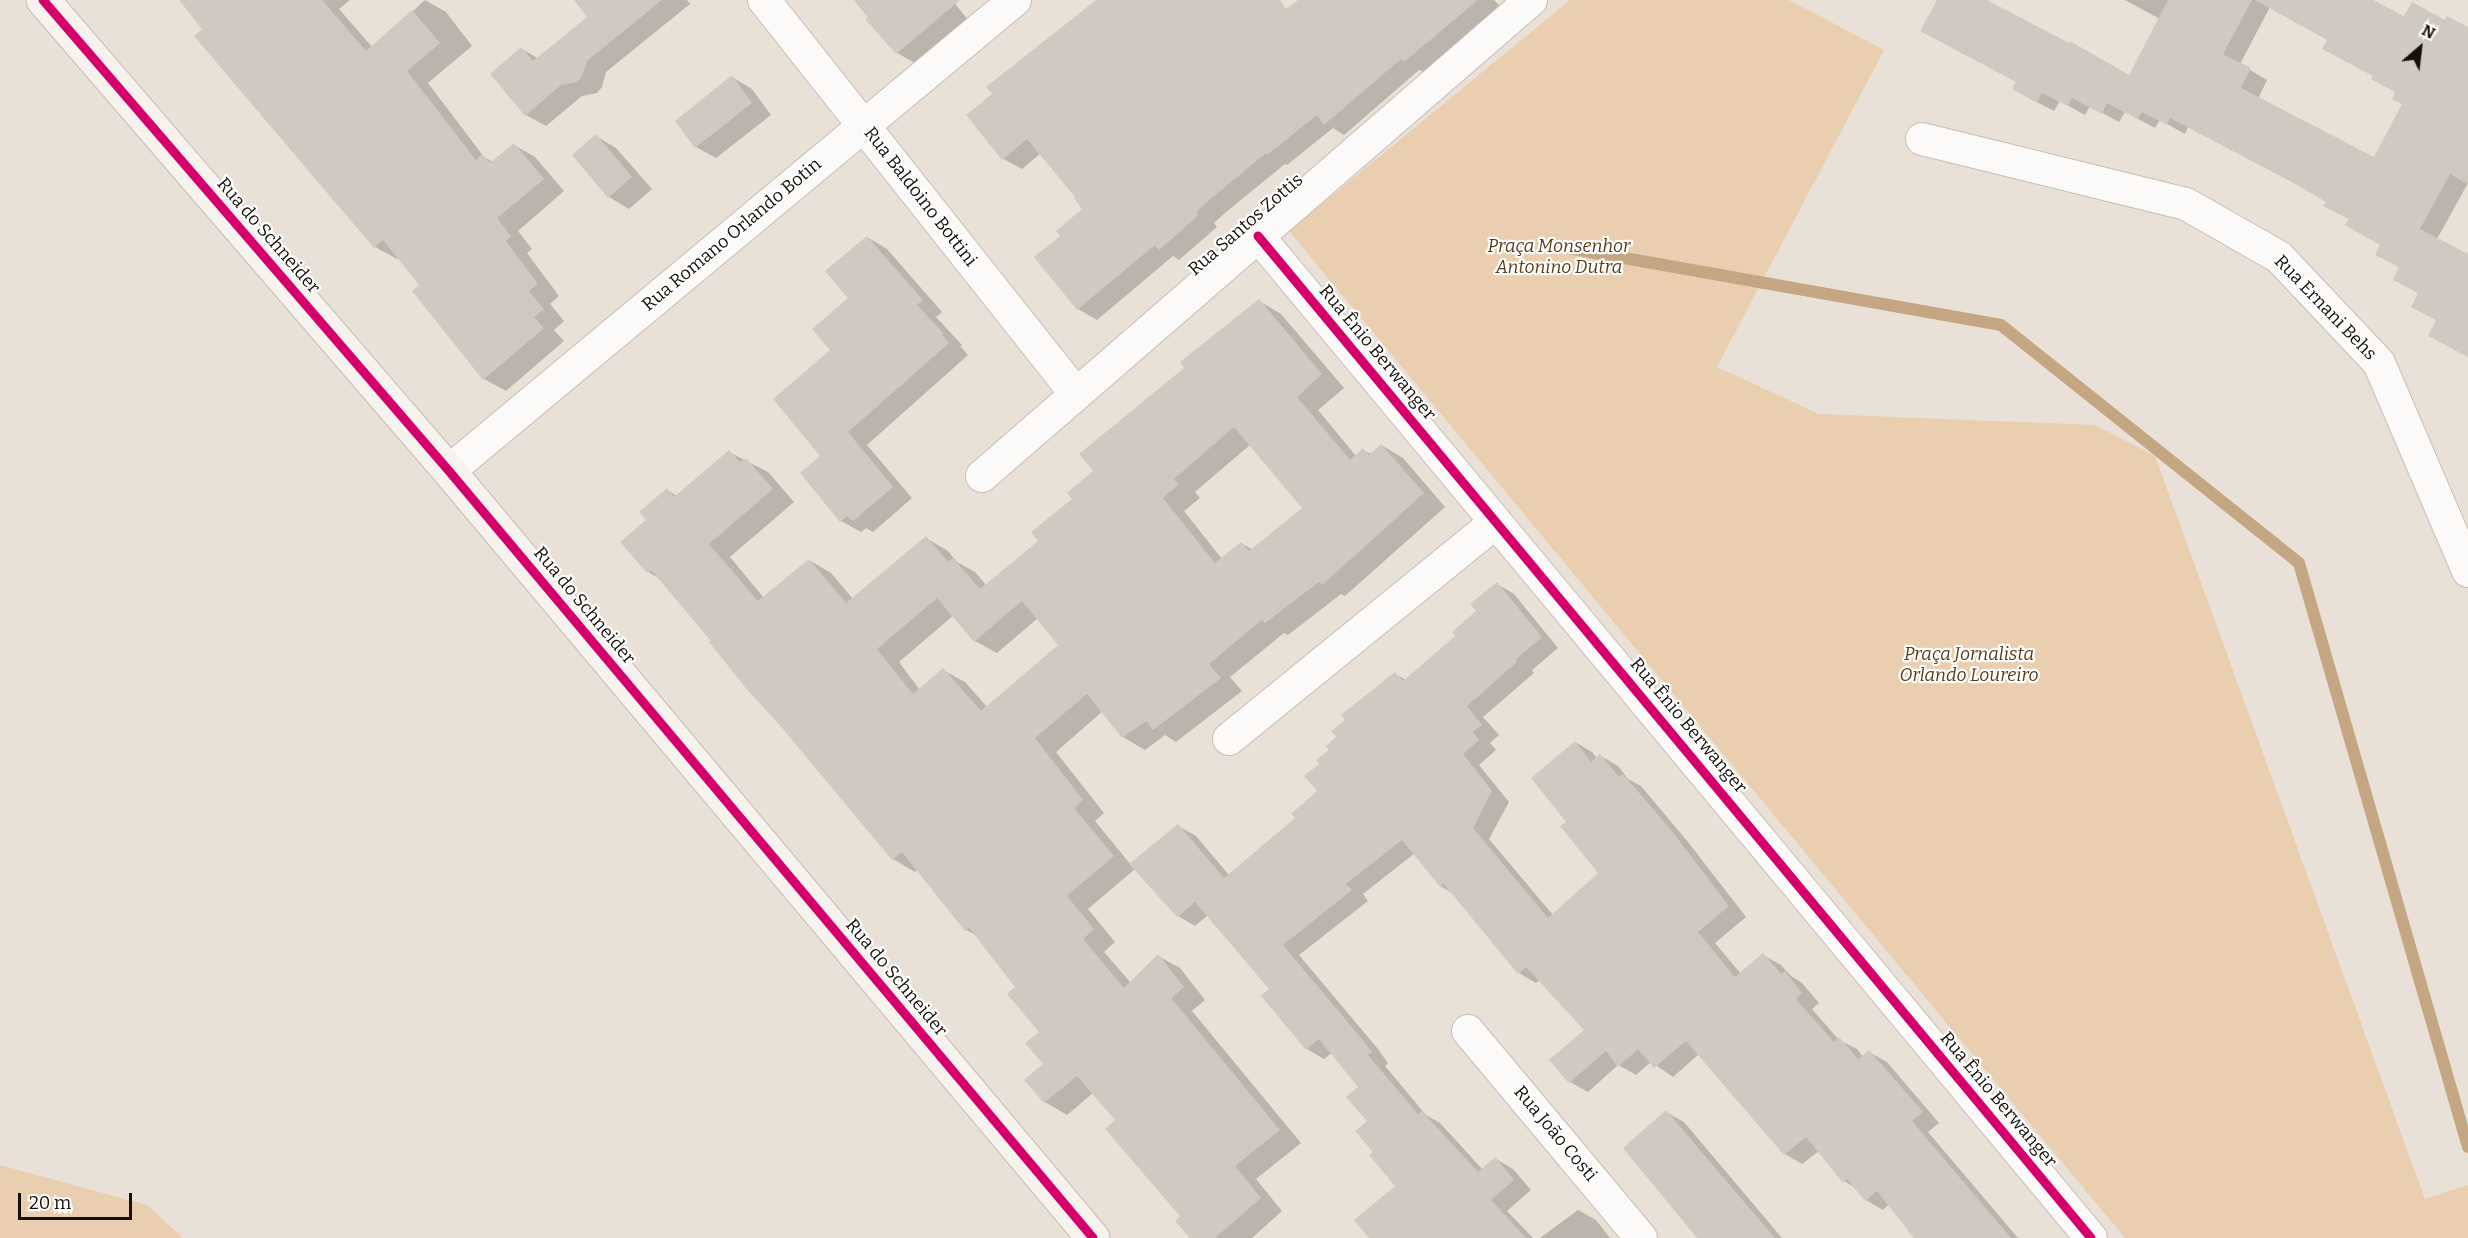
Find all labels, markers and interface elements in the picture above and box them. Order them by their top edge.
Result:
north arrow [2390,18,2450,78]
text: N [2419,20,2439,43]
street label: Rua Baldoino Bottini [859,123,981,271]
street label: Rua Romano Orlando Botin [638,154,826,316]
street label: Rua Santos Zottis [1184,169,1308,281]
street label: Rua do Schneider [212,174,324,298]
park label: Praça Monsenhor Antonino Dutra [1488,236,1630,278]
street label: Rua Ernani Behs [2269,251,2381,365]
street label: Rua Ênio Berwanger [1314,281,1440,425]
street label: Rua do Schneider [529,543,639,669]
park label: Praça Jornalista Orlando Loureiro [1900,644,2038,686]
street label: Rua Ênio Berwanger [1625,654,1751,798]
street label: Rua do Schneider [841,915,951,1041]
street label: Rua Ênio Berwanger [1935,1028,2061,1172]
street label: Rua João Costi [1509,1082,1601,1186]
scale bar [21,1181,135,1219]
text: 20 m [29,1192,71,1214]

